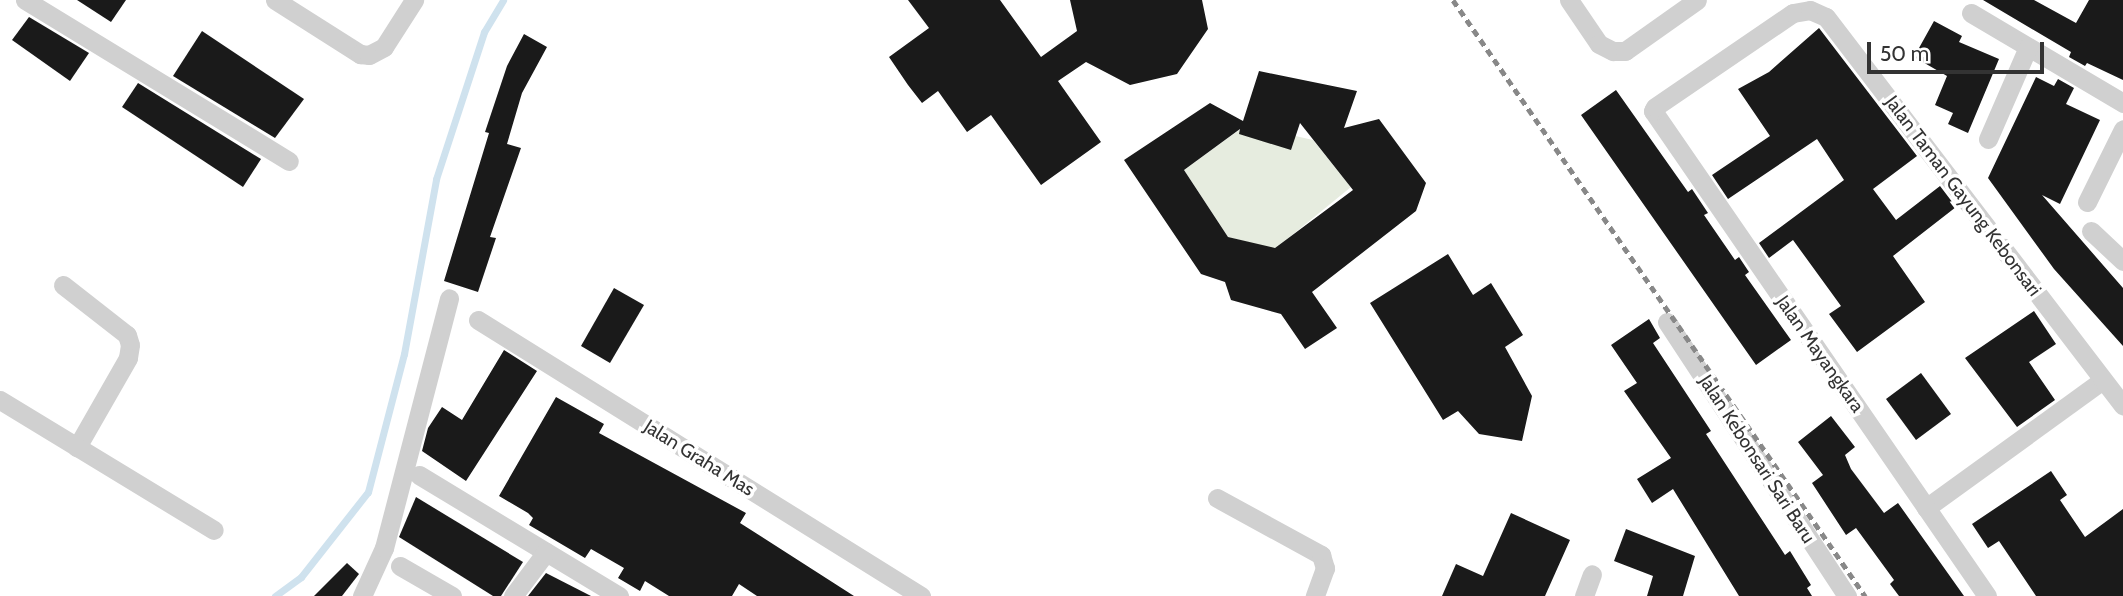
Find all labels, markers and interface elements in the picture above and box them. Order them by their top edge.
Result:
scale bar [1871,28,2048,72]
text: 50 m [1880,41,1929,66]
street label: Jalan Taman Gayung Kebonsari [1880,91,2046,301]
street label: Jalan Mayangkara [1771,291,1869,417]
street label: Jalan Kebonsari Sari Baru [1694,371,1820,547]
street label: Jalan Graha Mas [640,415,758,501]

